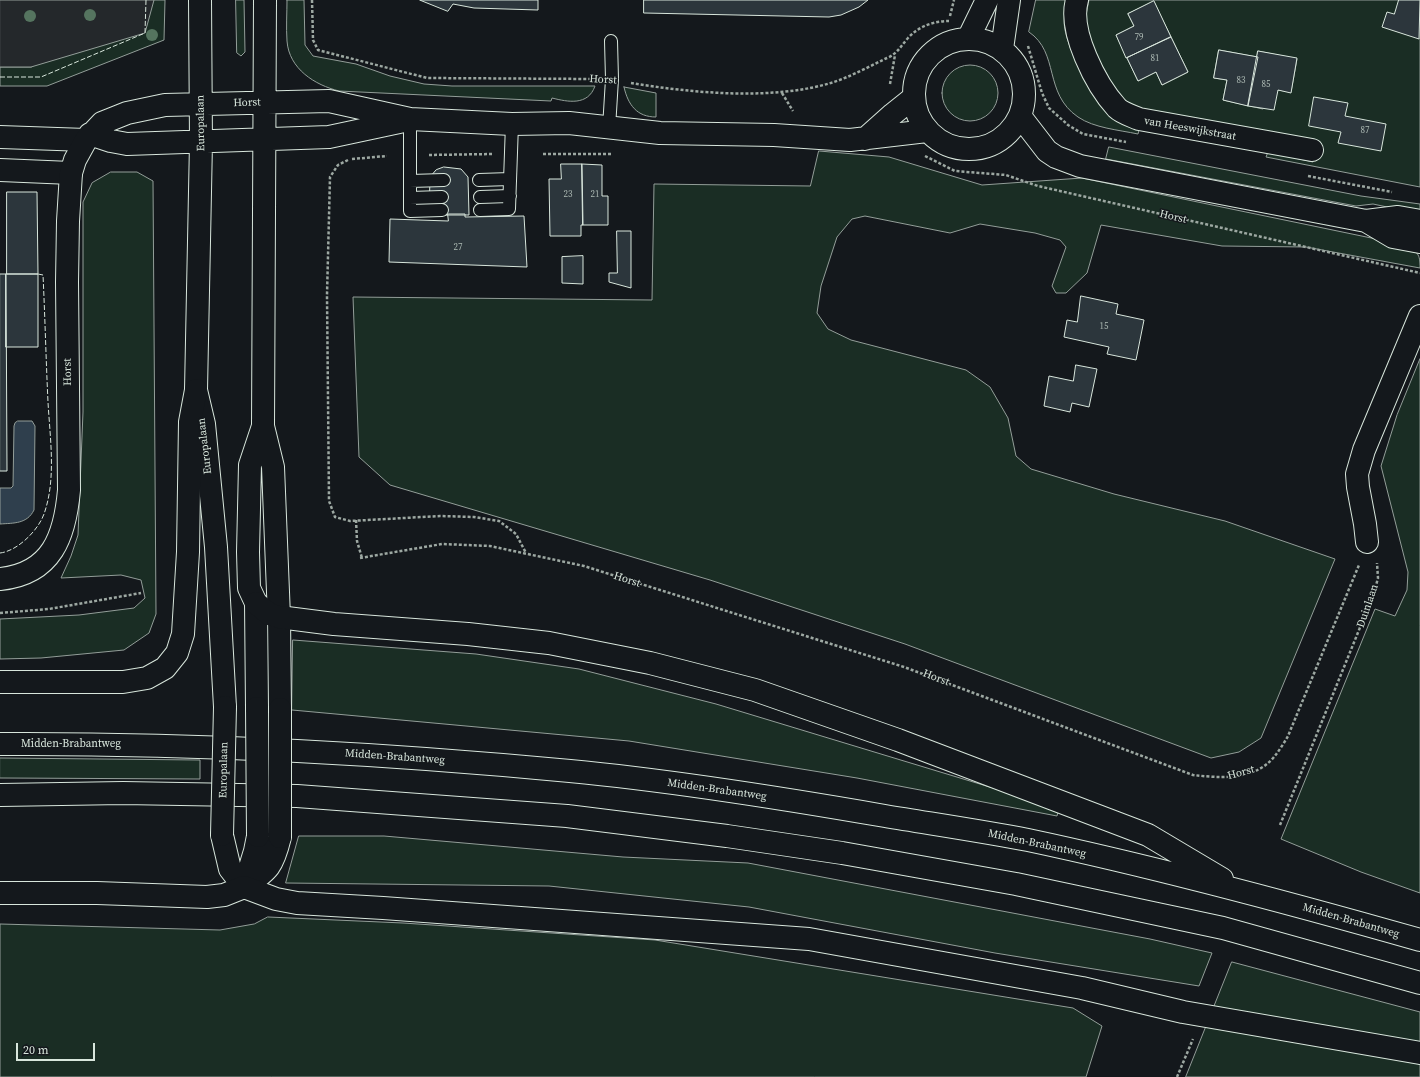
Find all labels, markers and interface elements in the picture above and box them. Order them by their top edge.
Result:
house number: 79 [1135,33,1143,43]
house number: 81 [1151,54,1159,64]
street label: Horst [589,73,617,87]
house number: 83 [1237,76,1245,86]
house number: 85 [1262,80,1270,90]
street label: Europalaan [194,95,208,151]
street label: Horst [233,96,261,110]
street label: van Heeswijkstraat [1143,114,1237,144]
house number: 87 [1361,126,1369,136]
house number: 23 [564,190,572,200]
house number: 21 [591,190,599,200]
street label: Horst [1158,207,1188,227]
house number: 27 [454,243,462,253]
house number: 15 [1100,322,1108,332]
street label: Horst [61,358,75,386]
street label: Europalaan [195,417,215,475]
street label: Horst [612,569,642,591]
street label: Duinlaan [1354,583,1382,629]
street label: Horst [921,667,951,689]
street label: Midden-Brabantweg [21,737,121,751]
street label: Europalaan [217,742,231,798]
street label: Midden-Brabantweg [345,747,445,767]
street label: Horst [1226,763,1256,783]
street label: Midden-Brabantweg [667,776,767,804]
street label: Midden-Brabantweg [987,827,1087,861]
street label: Midden-Brabantweg [1301,901,1401,941]
scale bar [18,1035,97,1061]
text: 20 m [23,1042,49,1058]

